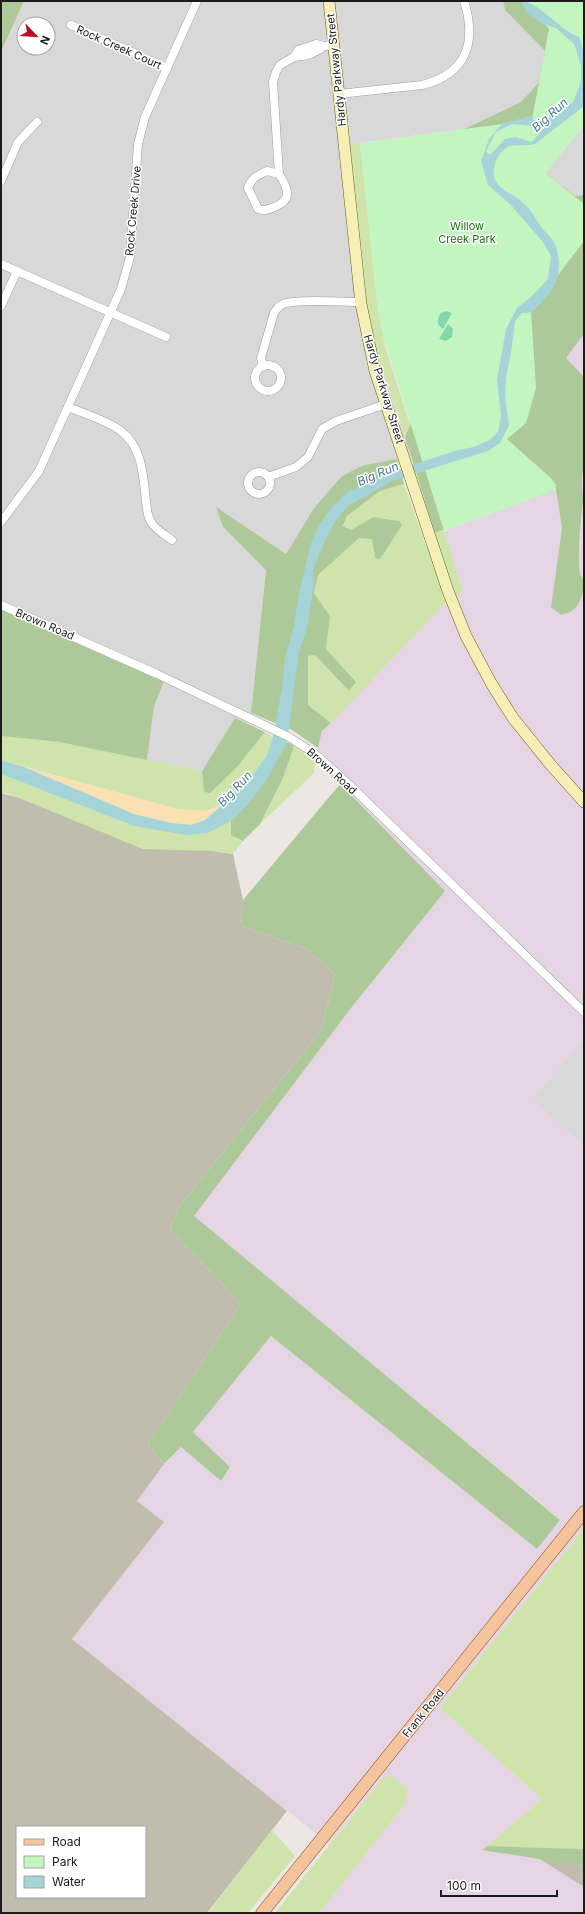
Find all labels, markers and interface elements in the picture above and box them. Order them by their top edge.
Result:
street label: Hardy Parkway Street [323,13,349,127]
north arrow [16,16,56,56]
street label: Rock Creek Court [74,22,164,72]
text: N [37,33,53,47]
water label: Big Run [529,95,571,135]
street label: Rock Creek Drive [122,165,144,257]
park label: Willow Creek Park [438,219,496,246]
street label: Hardy Parkway Street [361,333,407,446]
water label: Big Run [355,458,401,489]
street label: Brown Road [13,605,77,643]
street label: Brown Road [304,745,360,797]
water label: Big Run [214,768,255,810]
street label: Frank Road [399,1686,447,1740]
legend [16,1826,146,1898]
text: Road [52,1834,81,1849]
text: Park [52,1854,78,1869]
scale bar [441,1872,557,1898]
text: Water [52,1874,86,1889]
text: 100 m [447,1878,481,1893]

